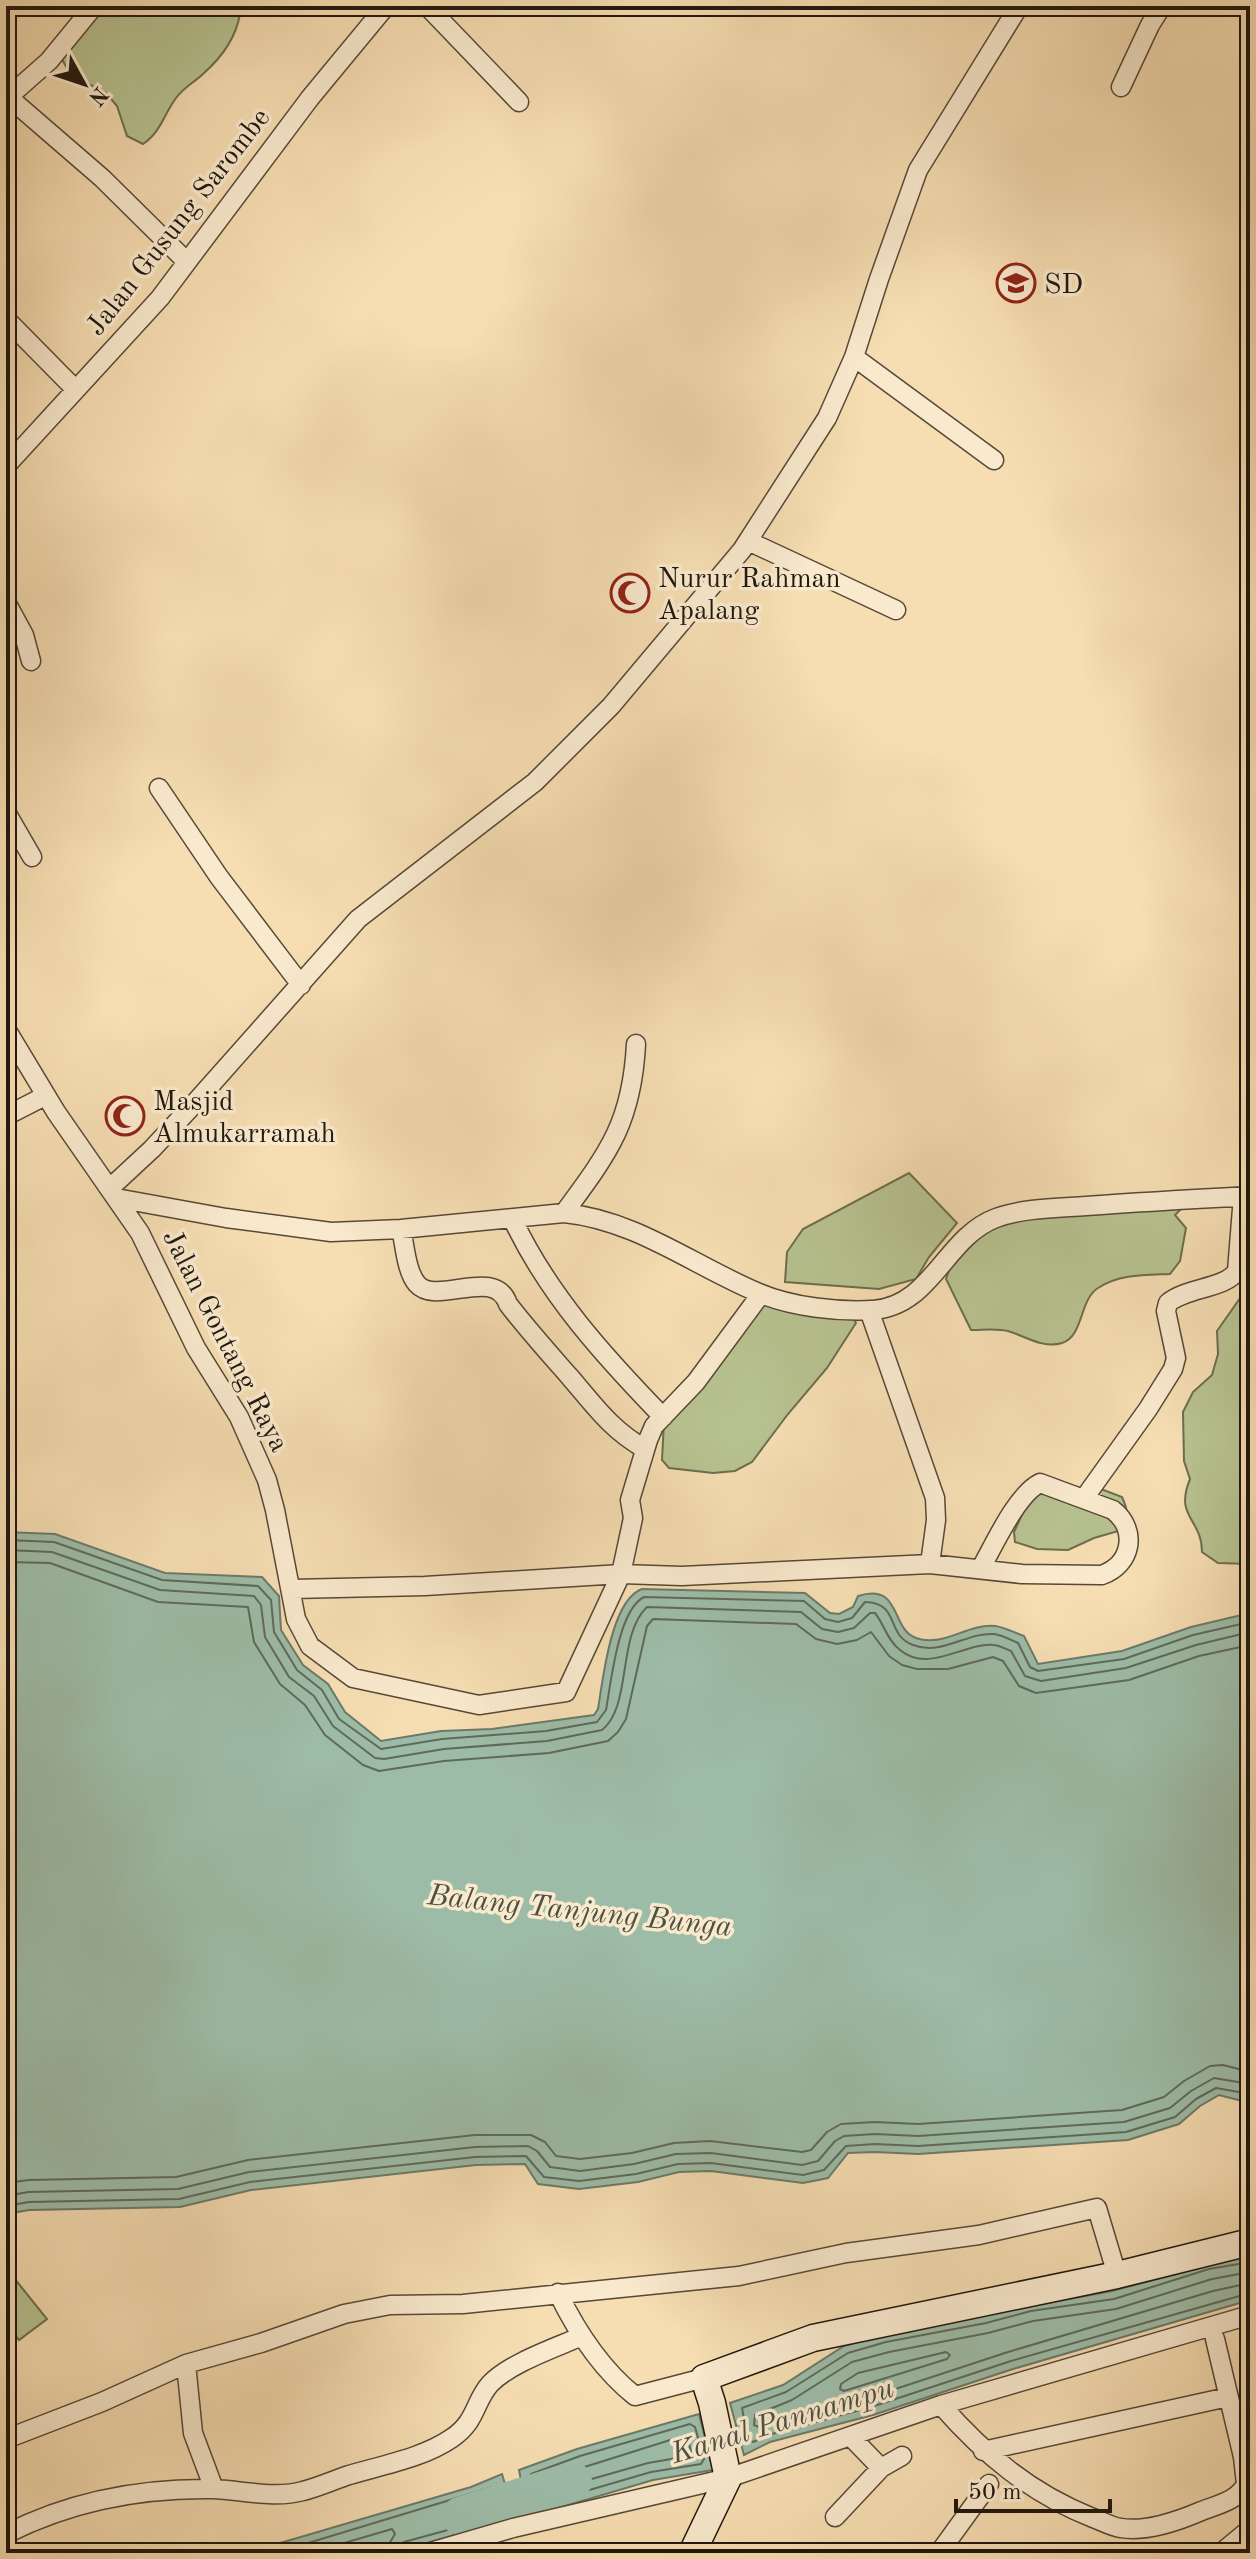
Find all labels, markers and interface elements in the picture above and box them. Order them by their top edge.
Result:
north arrow [44,44,124,124]
text: N [84,82,112,109]
street label: Jalan Gusung Sarombe [82,104,276,342]
school or university icon: SD [995,262,1037,304]
place label: SD [1044,272,1083,300]
place label: Nurur Rahman Apalang [658,566,841,626]
mosque icon: Nurur Rahman Apalang [609,572,651,614]
place label: Masjid Almukarramah [153,1089,336,1149]
mosque icon: Masjid Almukarramah [104,1095,146,1137]
street label: Jalan Gontang Raya [156,1226,293,1457]
water label: Balang Tanjung Bunga [425,1881,733,1943]
water label: Kanal Pannampu [667,2374,898,2470]
scale bar [956,2463,1110,2513]
text: 50 m [968,2481,1022,2505]

